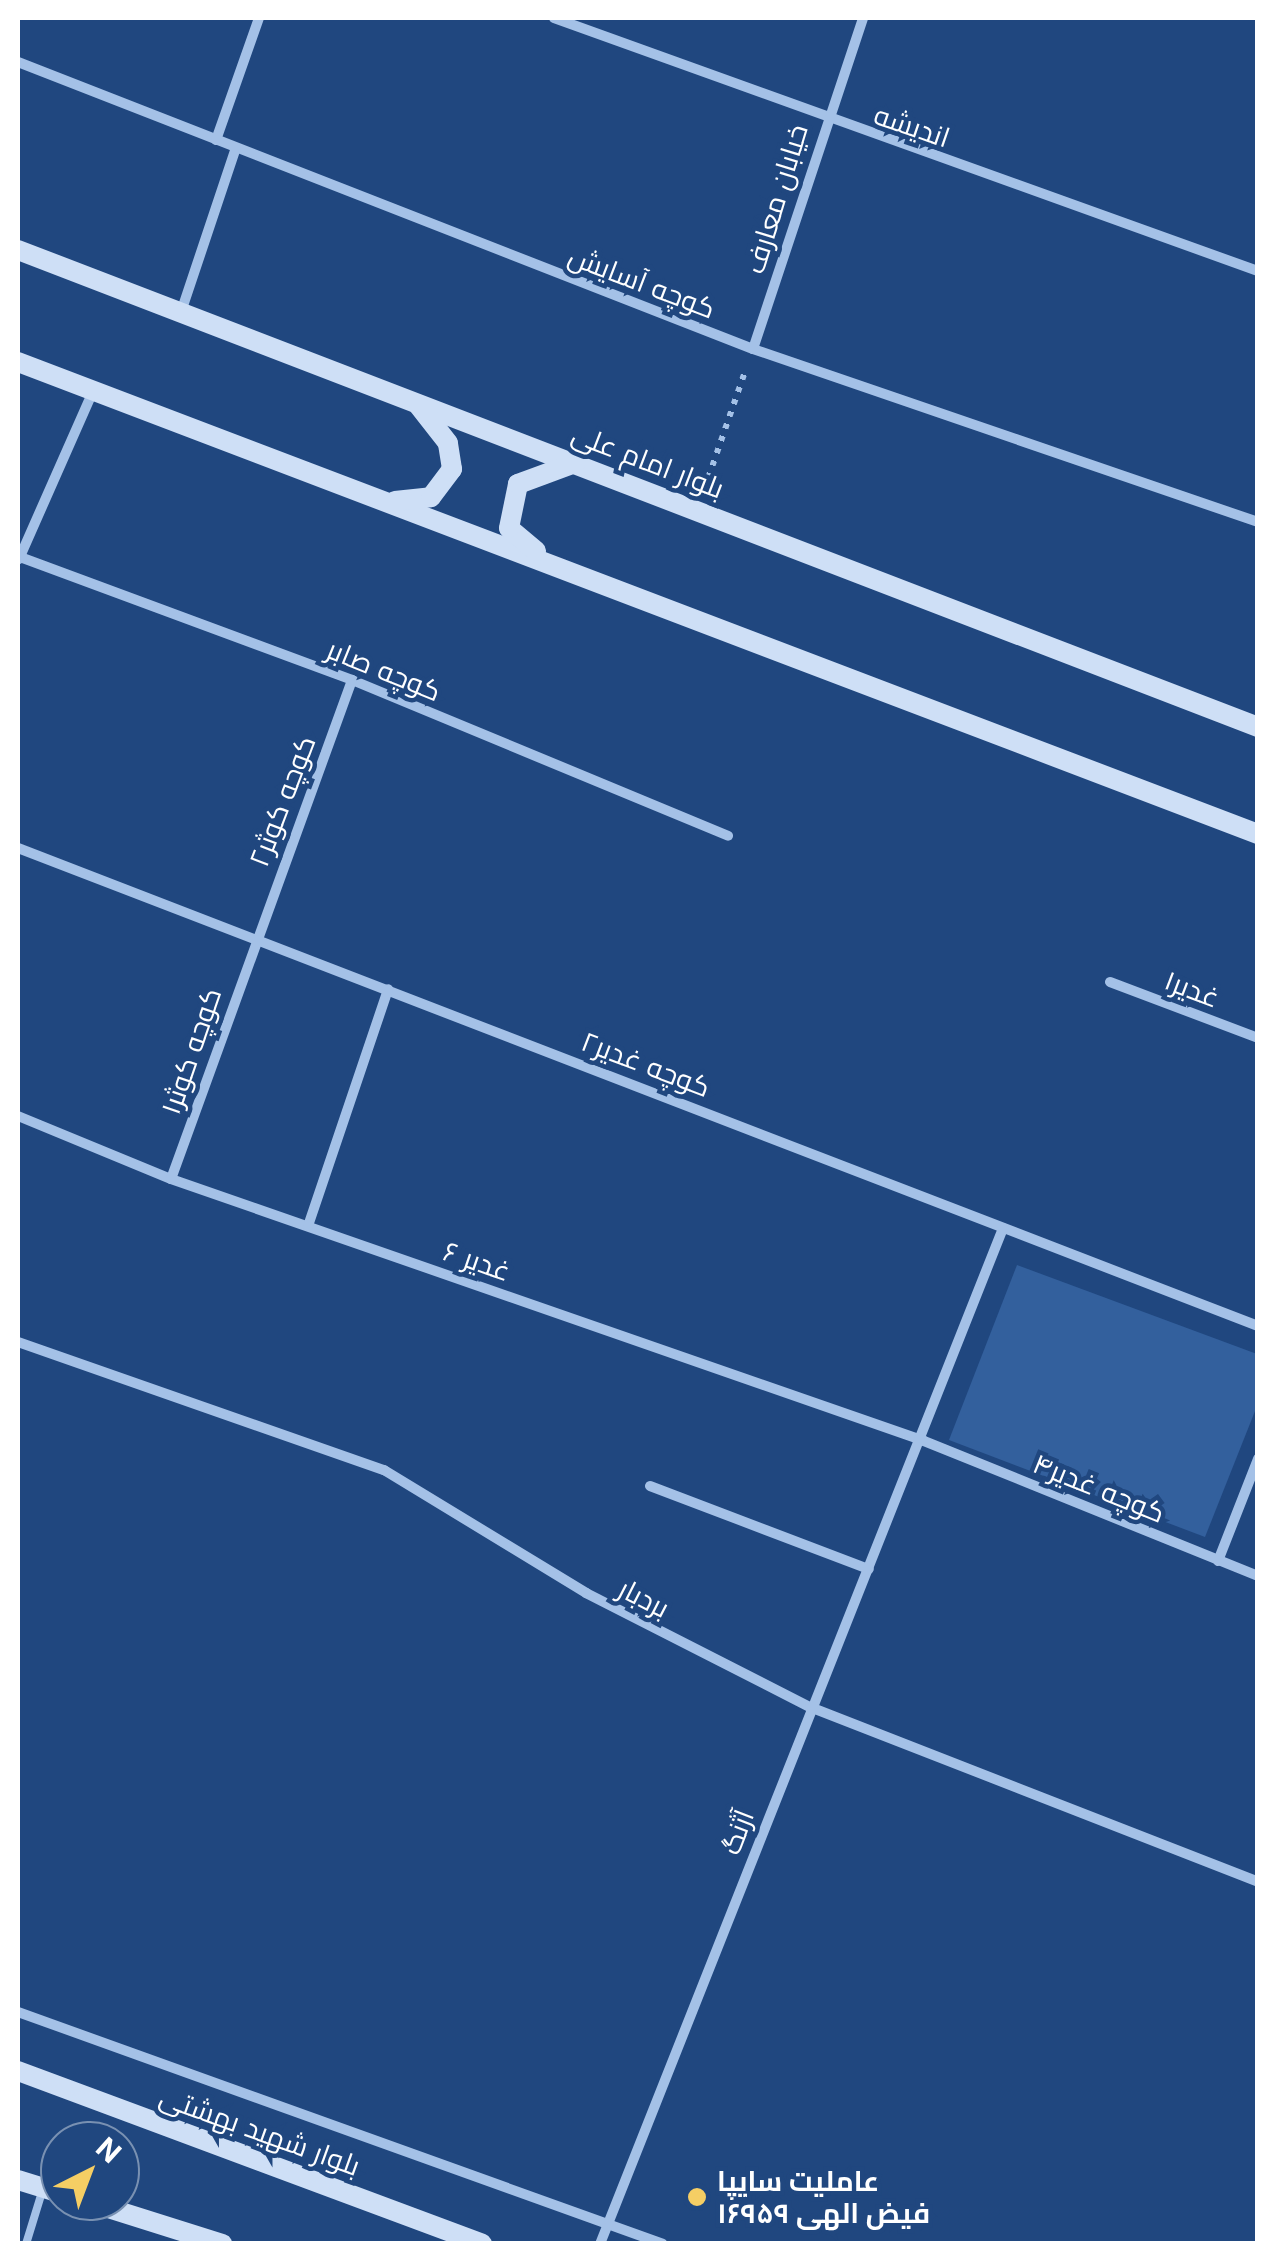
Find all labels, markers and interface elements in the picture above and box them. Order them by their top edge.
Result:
street label: اندیشه [870,97,954,155]
street label: خیابان معارف [737,120,815,278]
street label: کوچه آسایش [564,239,720,325]
street label: بلوار امام على [567,417,729,505]
street label: کوچه صابر [322,632,446,708]
street label: کوچه کوثر۲ [242,731,322,871]
street label: غدیر۱ [1160,963,1224,1015]
street label: کوچه کوثر۱ [154,983,228,1119]
street label: کوچه غدیر۲ [577,1024,715,1104]
street label: غدیر ۶ [439,1234,515,1288]
street label: کوچه غدیر۴ [1028,1446,1170,1530]
street label: بردبار [613,1571,675,1625]
street label: آژنگ [713,1805,761,1859]
street label: بلوار شهید بهشتی [155,2079,365,2183]
north arrow [40,2121,140,2221]
text: N [89,2130,128,2170]
place label: عاملیت سایپا ۱۶۹۵۹ فیض الهی [717,2164,930,2230]
marker: عاملیت سایپا ۱۶۹۵۹ فیض الهی [686,2186,708,2208]

